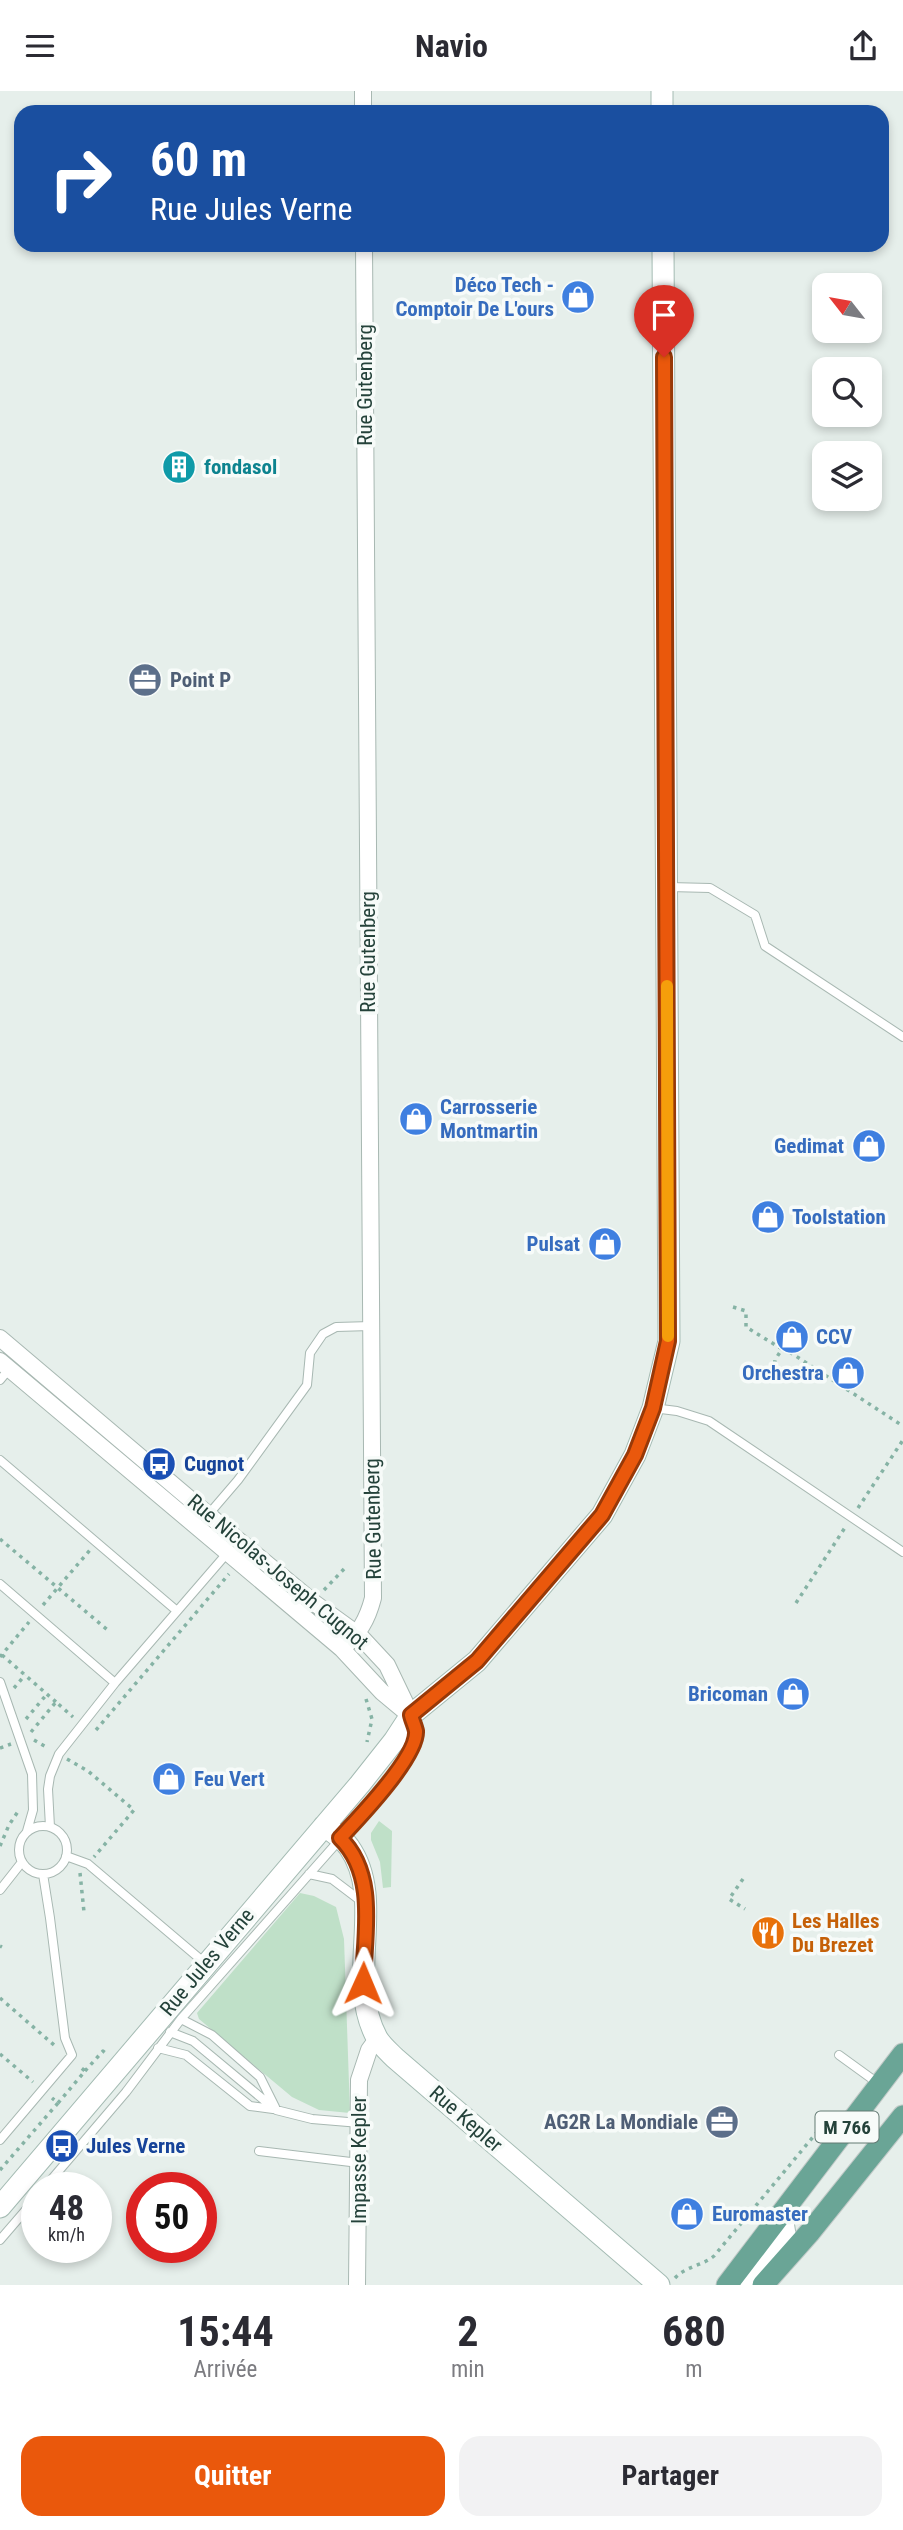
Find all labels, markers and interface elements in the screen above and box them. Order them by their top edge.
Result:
icon: menu [21,27,59,65]
text: Navio [415,27,488,65]
icon: share [844,27,882,65]
text: 60 m [150,131,247,188]
icon: right [35,133,126,224]
text: Rue Jules Verne [150,190,353,228]
place label: Déco Tech - Comptoir De L'ours [395,273,554,321]
north arrow [812,273,882,343]
map controls [812,273,882,511]
shop icon: Déco Tech - Comptoir De L'ours [559,278,597,316]
pin [634,285,694,357]
icon: arrive [645,296,683,334]
street label: Rue Gutenberg [353,324,377,446]
button: search [812,357,882,427]
button: layers [812,441,882,511]
building icon: fondasol [160,448,198,486]
place label: fondasol [204,455,277,479]
office icon: Point P [126,661,164,699]
place label: Point P [170,668,231,692]
street label: Rue Gutenberg [356,891,380,1013]
place label: Carrosserie Montmartin [440,1095,538,1143]
shop icon: Carrosserie Montmartin [397,1100,435,1138]
shop icon: Gedimat [850,1127,888,1165]
place label: Gedimat [774,1134,844,1158]
shop icon: Toolstation [749,1198,787,1236]
place label: Toolstation [792,1205,886,1229]
shop icon: Pulsat [586,1225,624,1263]
place label: Pulsat [527,1232,580,1256]
shop icon: CCV [773,1318,811,1356]
place label: CCV [816,1325,852,1349]
shop icon: Orchestra [829,1354,867,1392]
place label: Orchestra [742,1361,824,1385]
bus stop icon: Cugnot [140,1445,178,1483]
place label: Cugnot [184,1452,244,1476]
street label: Rue Gutenberg [360,1458,386,1580]
street label: Rue Nicolas-Joseph Cugnot [183,1489,373,1655]
shop icon: Bricoman [774,1675,812,1713]
place label: Bricoman [688,1682,768,1706]
shop icon: Feu Vert [150,1760,188,1798]
place label: Feu Vert [194,1767,265,1791]
street label: Rue Jules Verne [155,1903,259,2021]
place label: Les Halles Du Brezet [792,1909,879,1957]
restaurant icon: Les Halles Du Brezet [749,1914,787,1952]
position arrow [326,1946,400,2020]
street label: Rue Kepler [425,2081,507,2157]
street label: Impasse Kepler [347,2096,371,2224]
office icon: AG2R La Mondiale [703,2103,741,2141]
place label: AG2R La Mondiale [544,2110,698,2134]
road number: M 766 [816,2111,878,2143]
bus stop icon: Jules Verne [43,2127,81,2165]
place label: Jules Verne [86,2134,185,2158]
speed limit sign: 50 [126,2172,217,2263]
text: 48 [49,2188,84,2229]
shop icon: Euromaster [668,2195,706,2233]
place label: Euromaster [712,2202,808,2226]
text: km/h [48,2224,85,2245]
text: 15:44 [177,2307,274,2356]
text: 2 [457,2307,478,2356]
text: 680 [662,2307,726,2356]
text: Arrivée [194,2356,257,2383]
text: min [451,2356,485,2383]
text: m [685,2356,702,2383]
button: Quitter [21,2436,445,2516]
button: Partager [459,2436,882,2516]

